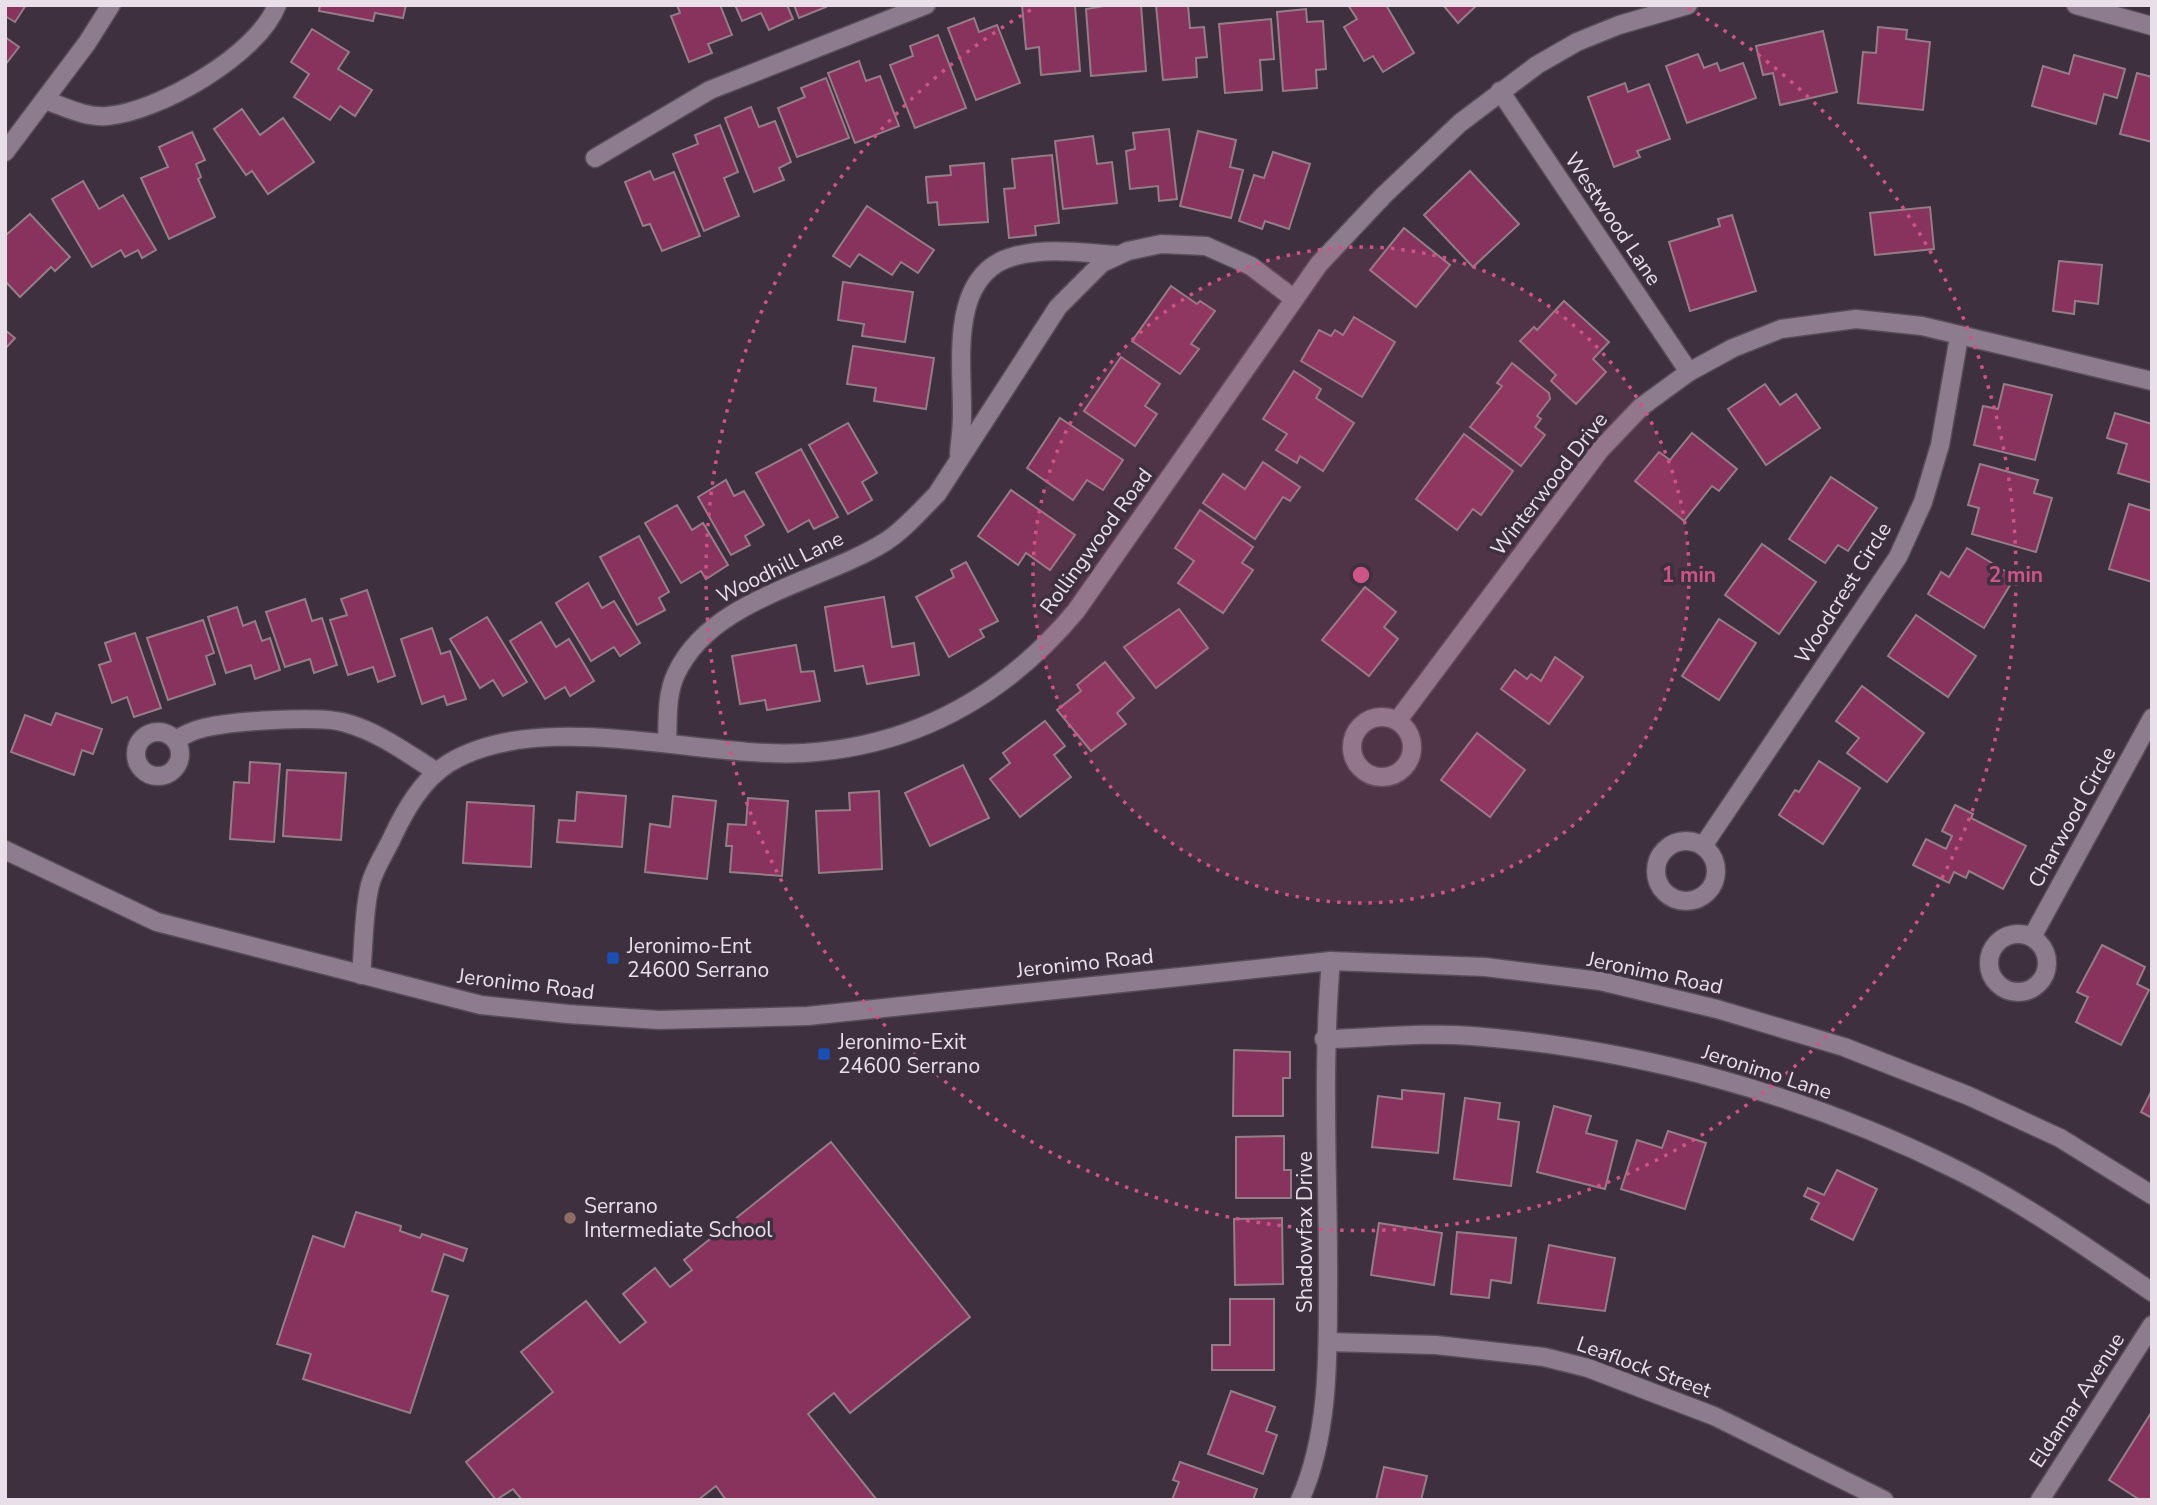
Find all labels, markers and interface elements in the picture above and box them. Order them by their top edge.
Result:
street label: Westwood Lane [1558,147,1668,291]
street label: Winterwood Drive [1484,407,1614,561]
street label: Rollingwood Road [1033,462,1159,620]
street label: Woodcrest Circle [1788,517,1898,669]
street label: Woodhill Lane [712,524,848,610]
text: 1 min [1662,561,1716,589]
text: 2 min [1989,561,2043,589]
centre of rings [1349,563,1373,587]
street label: Charwood Circle [2022,741,2122,893]
place label: Jeronimo-Ent 24600 Serrano [626,932,769,984]
street label: Jeronimo Road [1014,942,1155,984]
street label: Jeronimo Road [1584,945,1725,1001]
marker: Jeronimo-Ent 24600 Serrano [605,950,621,966]
street label: Jeronimo Road [455,962,596,1006]
place label: Jeronimo-Exit 24600 Serrano [837,1028,980,1080]
street label: Jeronimo Lane [1698,1038,1835,1106]
marker: Jeronimo-Exit 24600 Serrano [816,1046,832,1062]
street label: Shadowfax Drive [1291,1151,1319,1313]
place label: Serrano Intermediate School [584,1192,773,1244]
marker: Serrano Intermediate School [562,1210,578,1226]
street label: Eldamar Avenue [2023,1327,2131,1473]
street label: Leaflock Street [1573,1330,1716,1405]

